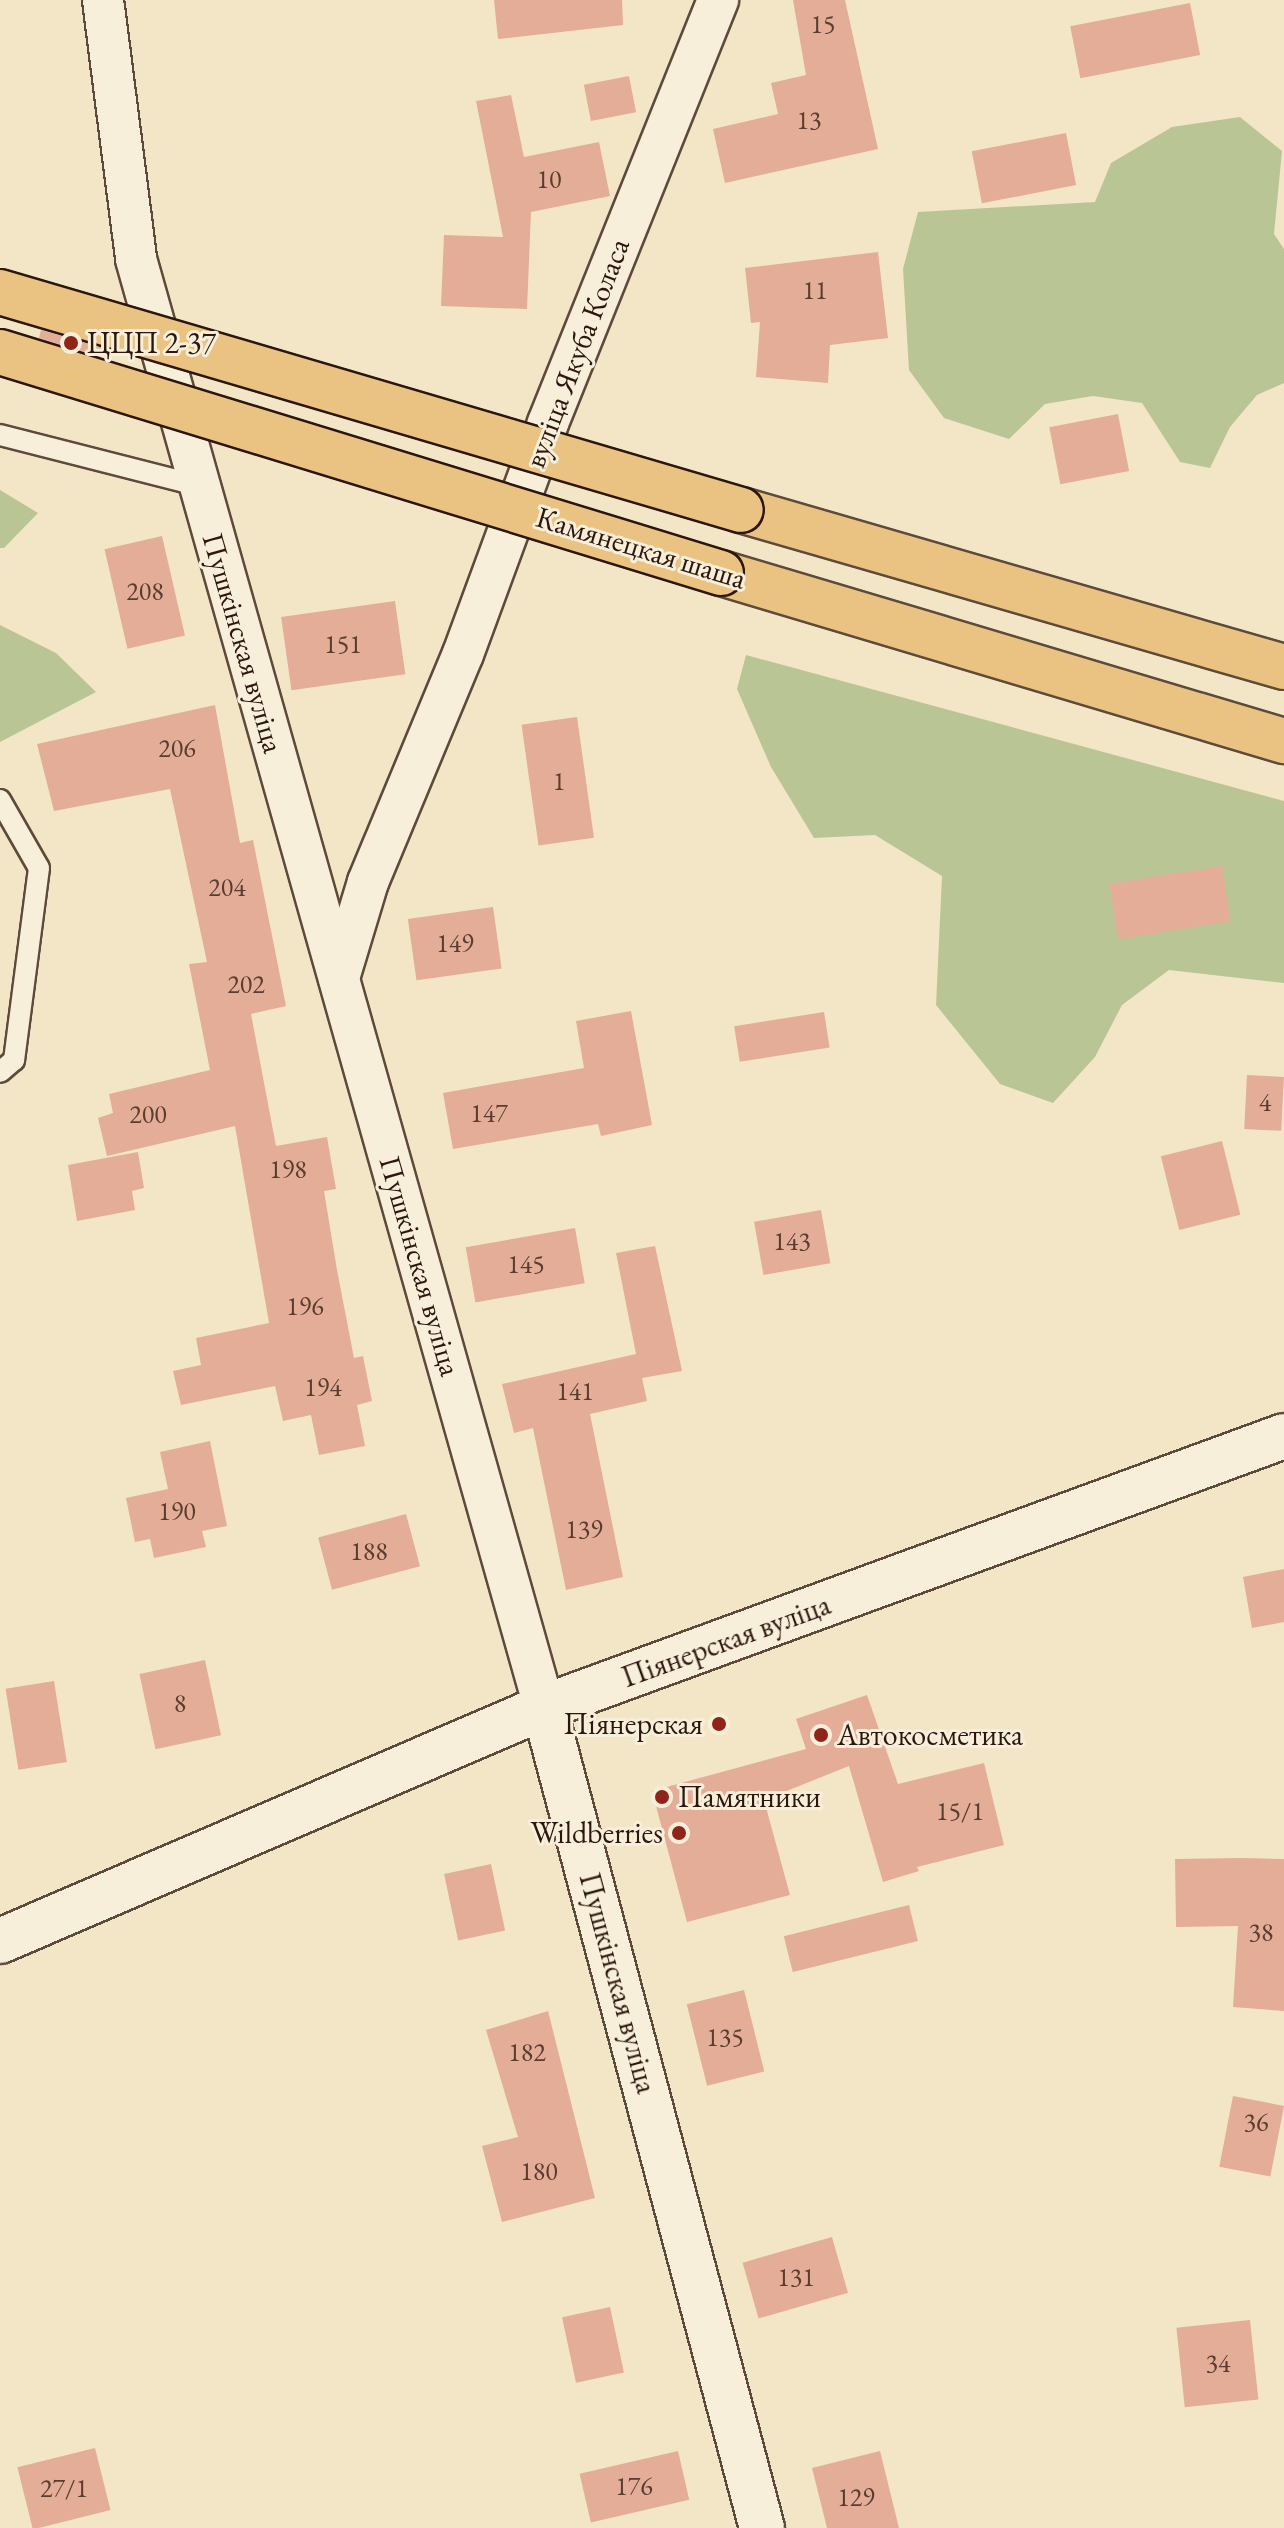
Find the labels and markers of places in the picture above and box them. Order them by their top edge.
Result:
place label: ЦЦП 2-37 [87,325,216,361]
marker: ЦЦП 2-37 [62,334,80,352]
place label: Піянерская [563,1706,703,1742]
marker: Піянерская [710,1715,728,1733]
place label: Автокосметика [837,1717,1023,1753]
marker: Автокосметика [812,1726,830,1744]
place label: Памятники [678,1779,821,1815]
marker: Памятники [653,1788,671,1806]
place label: Wildberries [530,1815,663,1851]
marker: Wildberries [670,1824,688,1842]

